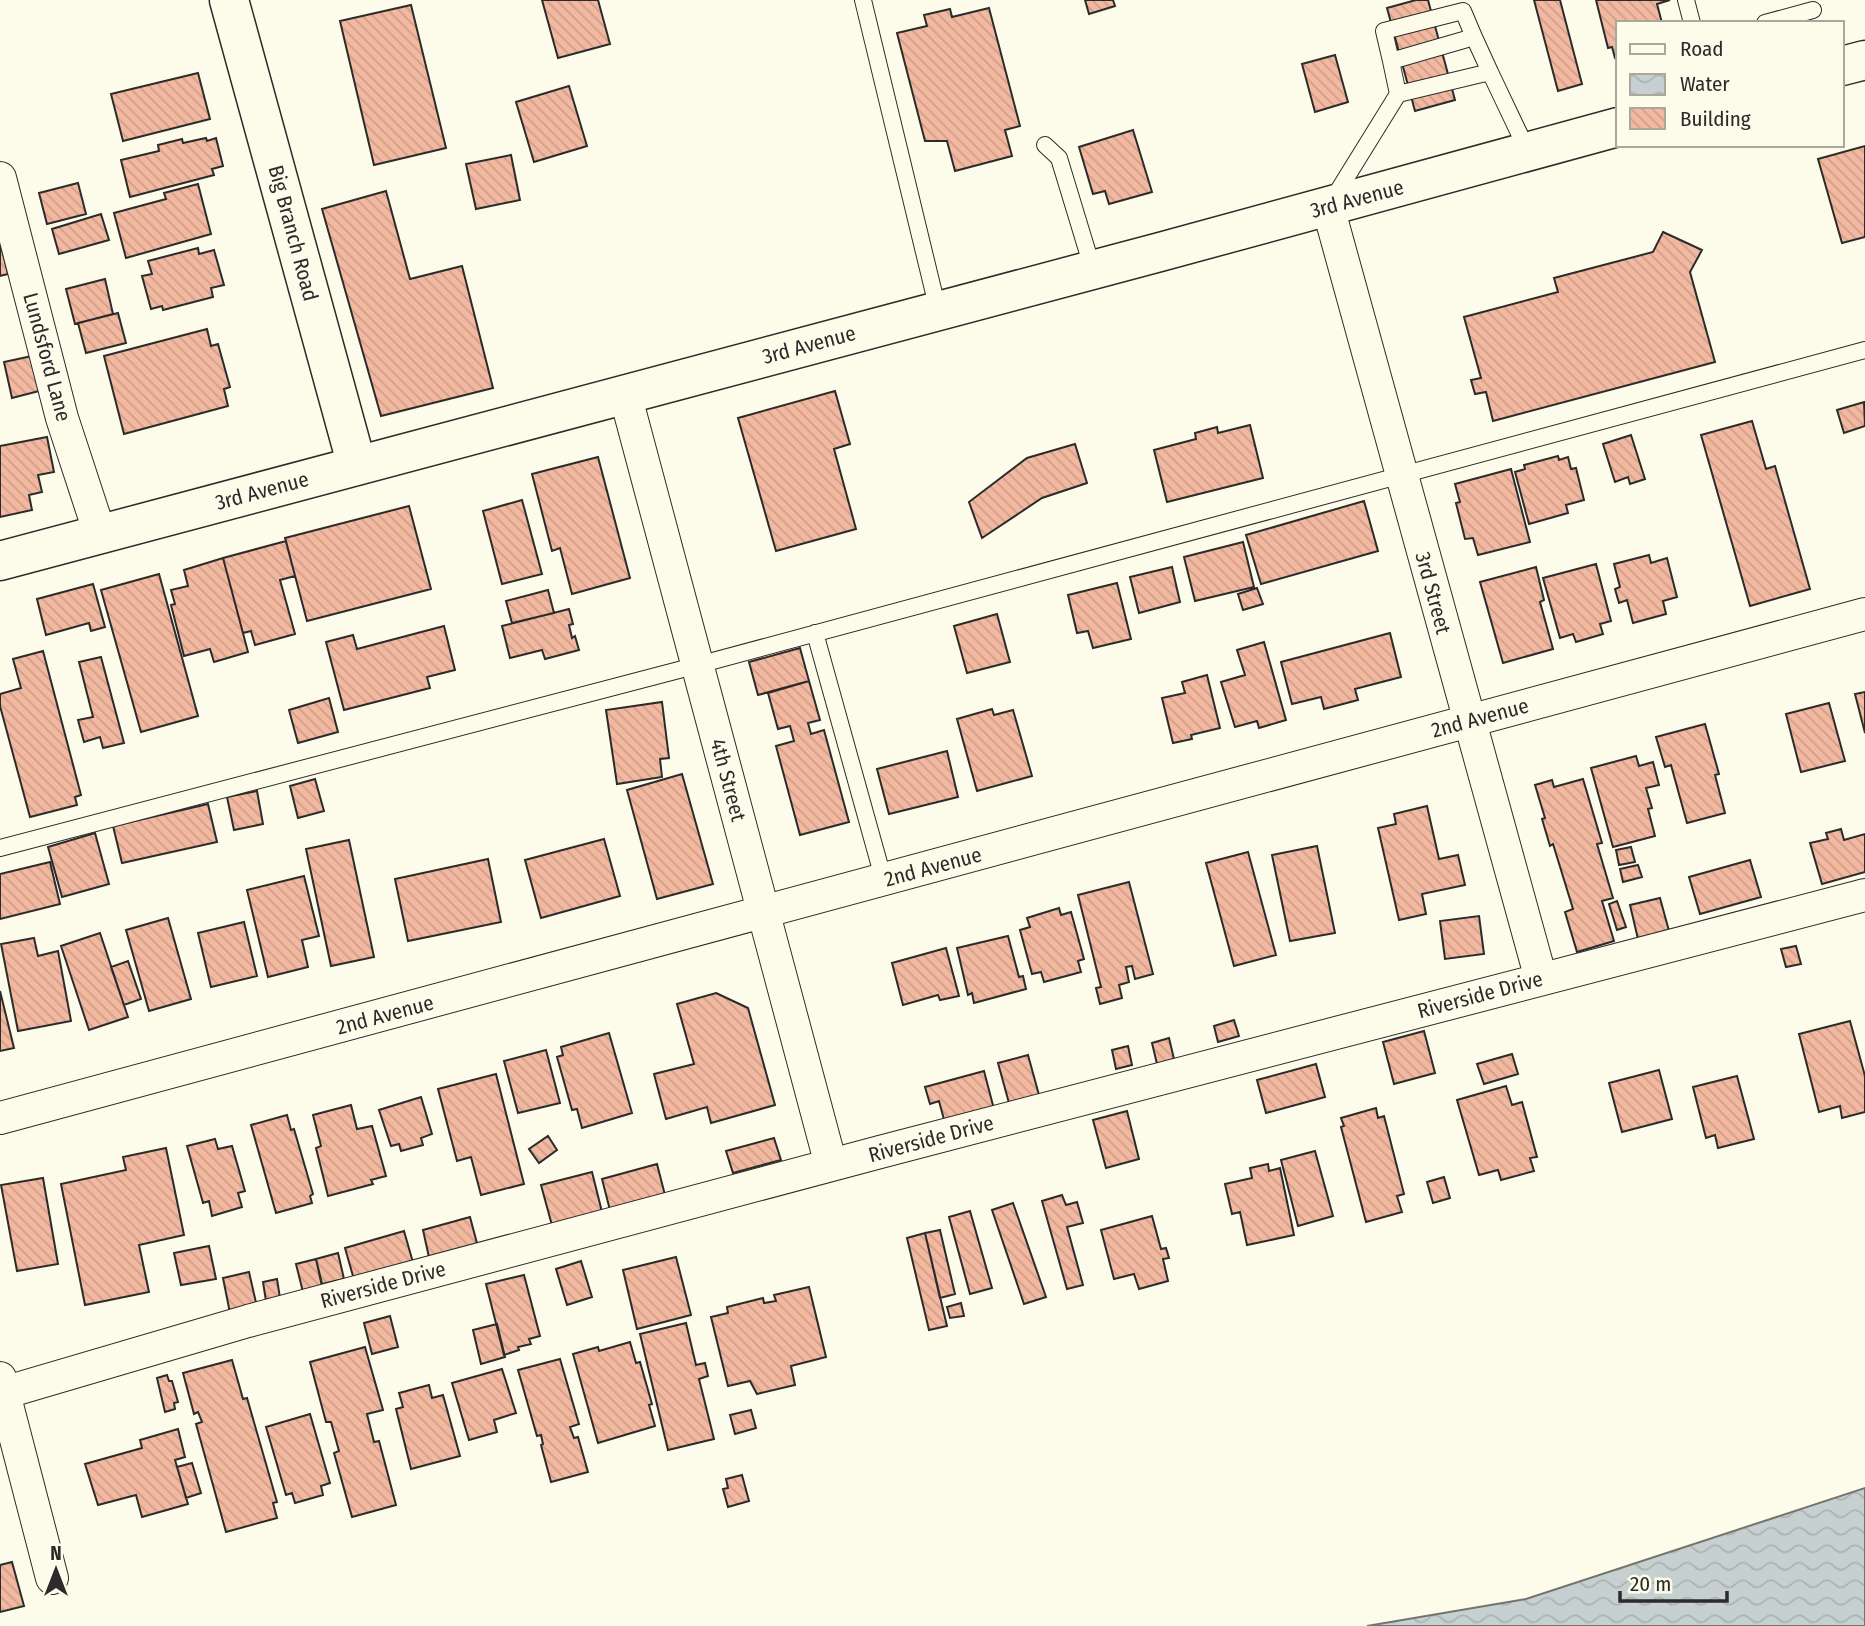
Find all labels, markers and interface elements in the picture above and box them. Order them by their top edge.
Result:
legend [1616,21,1844,147]
text: Road [1680,36,1724,62]
text: Water [1680,71,1730,97]
text: Building [1680,106,1751,132]
street label: Big Branch Road [262,162,324,304]
street label: 3rd Avenue [1308,174,1406,224]
street label: Lundsford Lane [17,290,77,424]
street label: 3rd Avenue [760,320,858,370]
street label: 3rd Avenue [213,466,311,516]
street label: 3rd Street [1410,549,1456,637]
street label: 2nd Avenue [1429,693,1531,743]
street label: 4th Street [704,736,752,824]
street label: 2nd Avenue [882,842,984,892]
street label: Riverside Drive [1414,966,1546,1024]
street label: 2nd Avenue [334,990,436,1040]
street label: Riverside Drive [865,1110,997,1168]
street label: Riverside Drive [317,1256,449,1314]
north arrow [21,1535,91,1605]
text: N [50,1542,62,1565]
scale bar [1620,1560,1727,1604]
text: 20 m [1630,1571,1671,1597]

